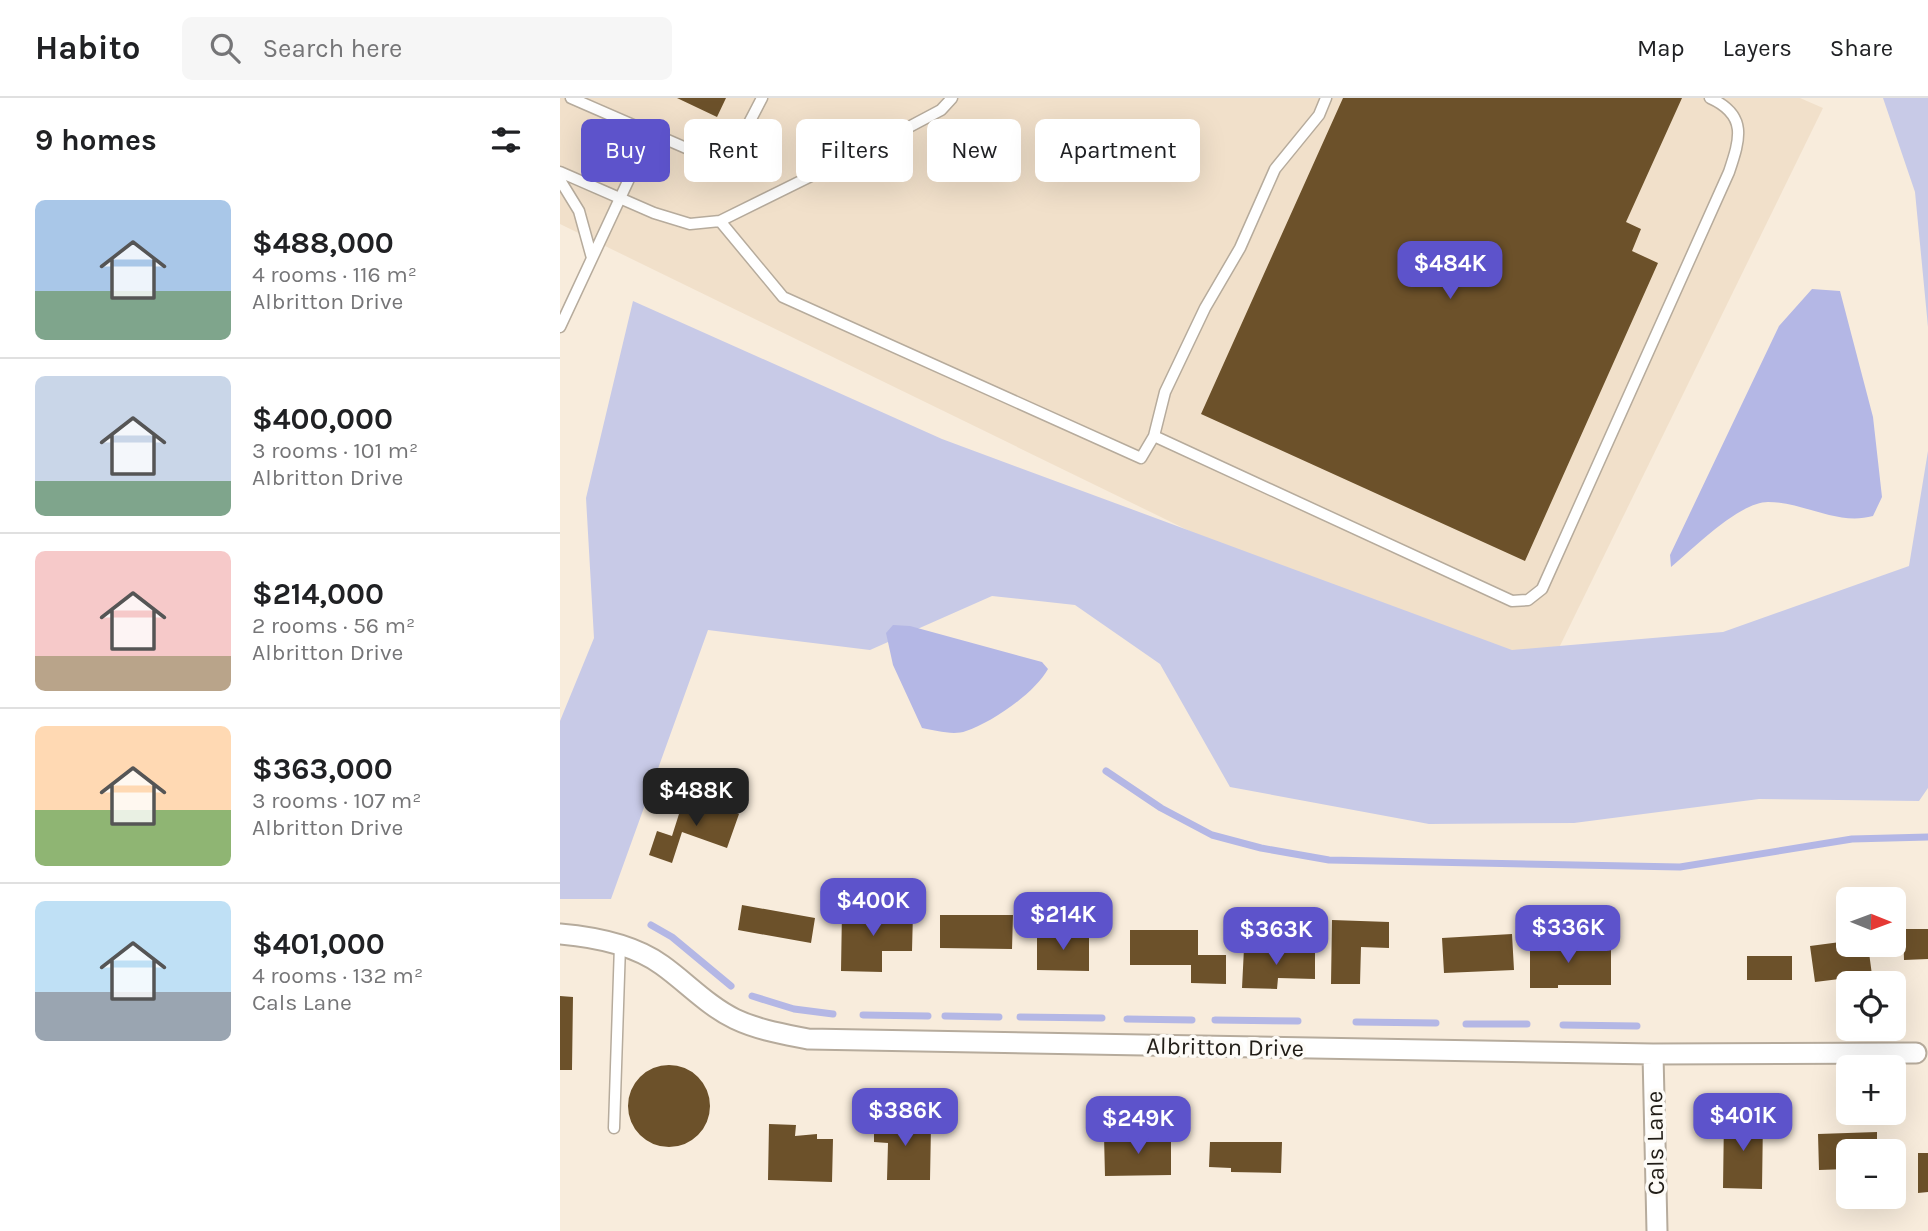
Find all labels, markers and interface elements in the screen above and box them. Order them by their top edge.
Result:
search box [182,17,672,80]
text: Habito [35,29,140,67]
icon: search [206,29,244,67]
text: Search here [262,33,402,64]
text: Map [1637,34,1685,62]
text: Layers [1723,34,1792,62]
text: Share [1830,34,1893,62]
chip: Buy [581,119,670,182]
chip: Rent [684,119,782,182]
chip: Filters [796,119,913,182]
chip: New [927,119,1021,182]
chip: Apartment [1035,119,1200,182]
icon: filters [487,121,525,159]
text: 9 homes [35,122,157,158]
text: $488,000 [252,225,394,261]
icon: home [91,228,175,312]
pin: $484K [1401,242,1499,301]
text: $484K [1413,250,1487,277]
text: 4 rooms · 116 m² [252,261,417,288]
text: Albritton Drive [252,288,403,315]
text: $400,000 [252,401,393,437]
icon: home [91,404,175,488]
text: 3 rooms · 101 m² [252,437,418,464]
text: Albritton Drive [252,464,403,491]
text: $214,000 [252,576,384,612]
icon: home [91,579,175,663]
text: 2 rooms · 56 m² [252,612,415,639]
text: Albritton Drive [252,639,403,666]
text: $363,000 [252,751,393,787]
icon: home [91,754,175,838]
pin: $488K [647,768,745,828]
text: $488K [659,777,733,804]
text: 3 rooms · 107 m² [252,787,421,814]
text: Albritton Drive [252,814,403,841]
pin: $400K [824,878,922,938]
text: $400K [836,887,910,914]
north arrow [1836,887,1906,957]
map controls [1836,887,1906,1209]
pin: $214K [1014,892,1112,952]
text: $214K [1030,901,1096,928]
pin: $336K [1519,906,1617,965]
pin: $363K [1227,908,1325,967]
text: $336K [1531,914,1605,941]
text: $363K [1239,916,1313,943]
text: $401,000 [252,926,385,962]
icon: home [91,929,175,1013]
text: 4 rooms · 132 m² [252,962,423,989]
button: locate [1836,971,1906,1041]
text: Cals Lane [252,989,352,1016]
street label: Albritton Drive [1146,1032,1304,1062]
button: + [1836,1055,1906,1125]
pin: $386K [856,1088,954,1148]
street label: Cals Lane [1640,1091,1670,1195]
pin: $401K [1694,1094,1792,1153]
pin: $249K [1089,1096,1187,1156]
text: $386K [868,1097,942,1124]
text: $401K [1709,1102,1777,1129]
text: $249K [1102,1105,1174,1132]
button: − [1836,1139,1906,1209]

